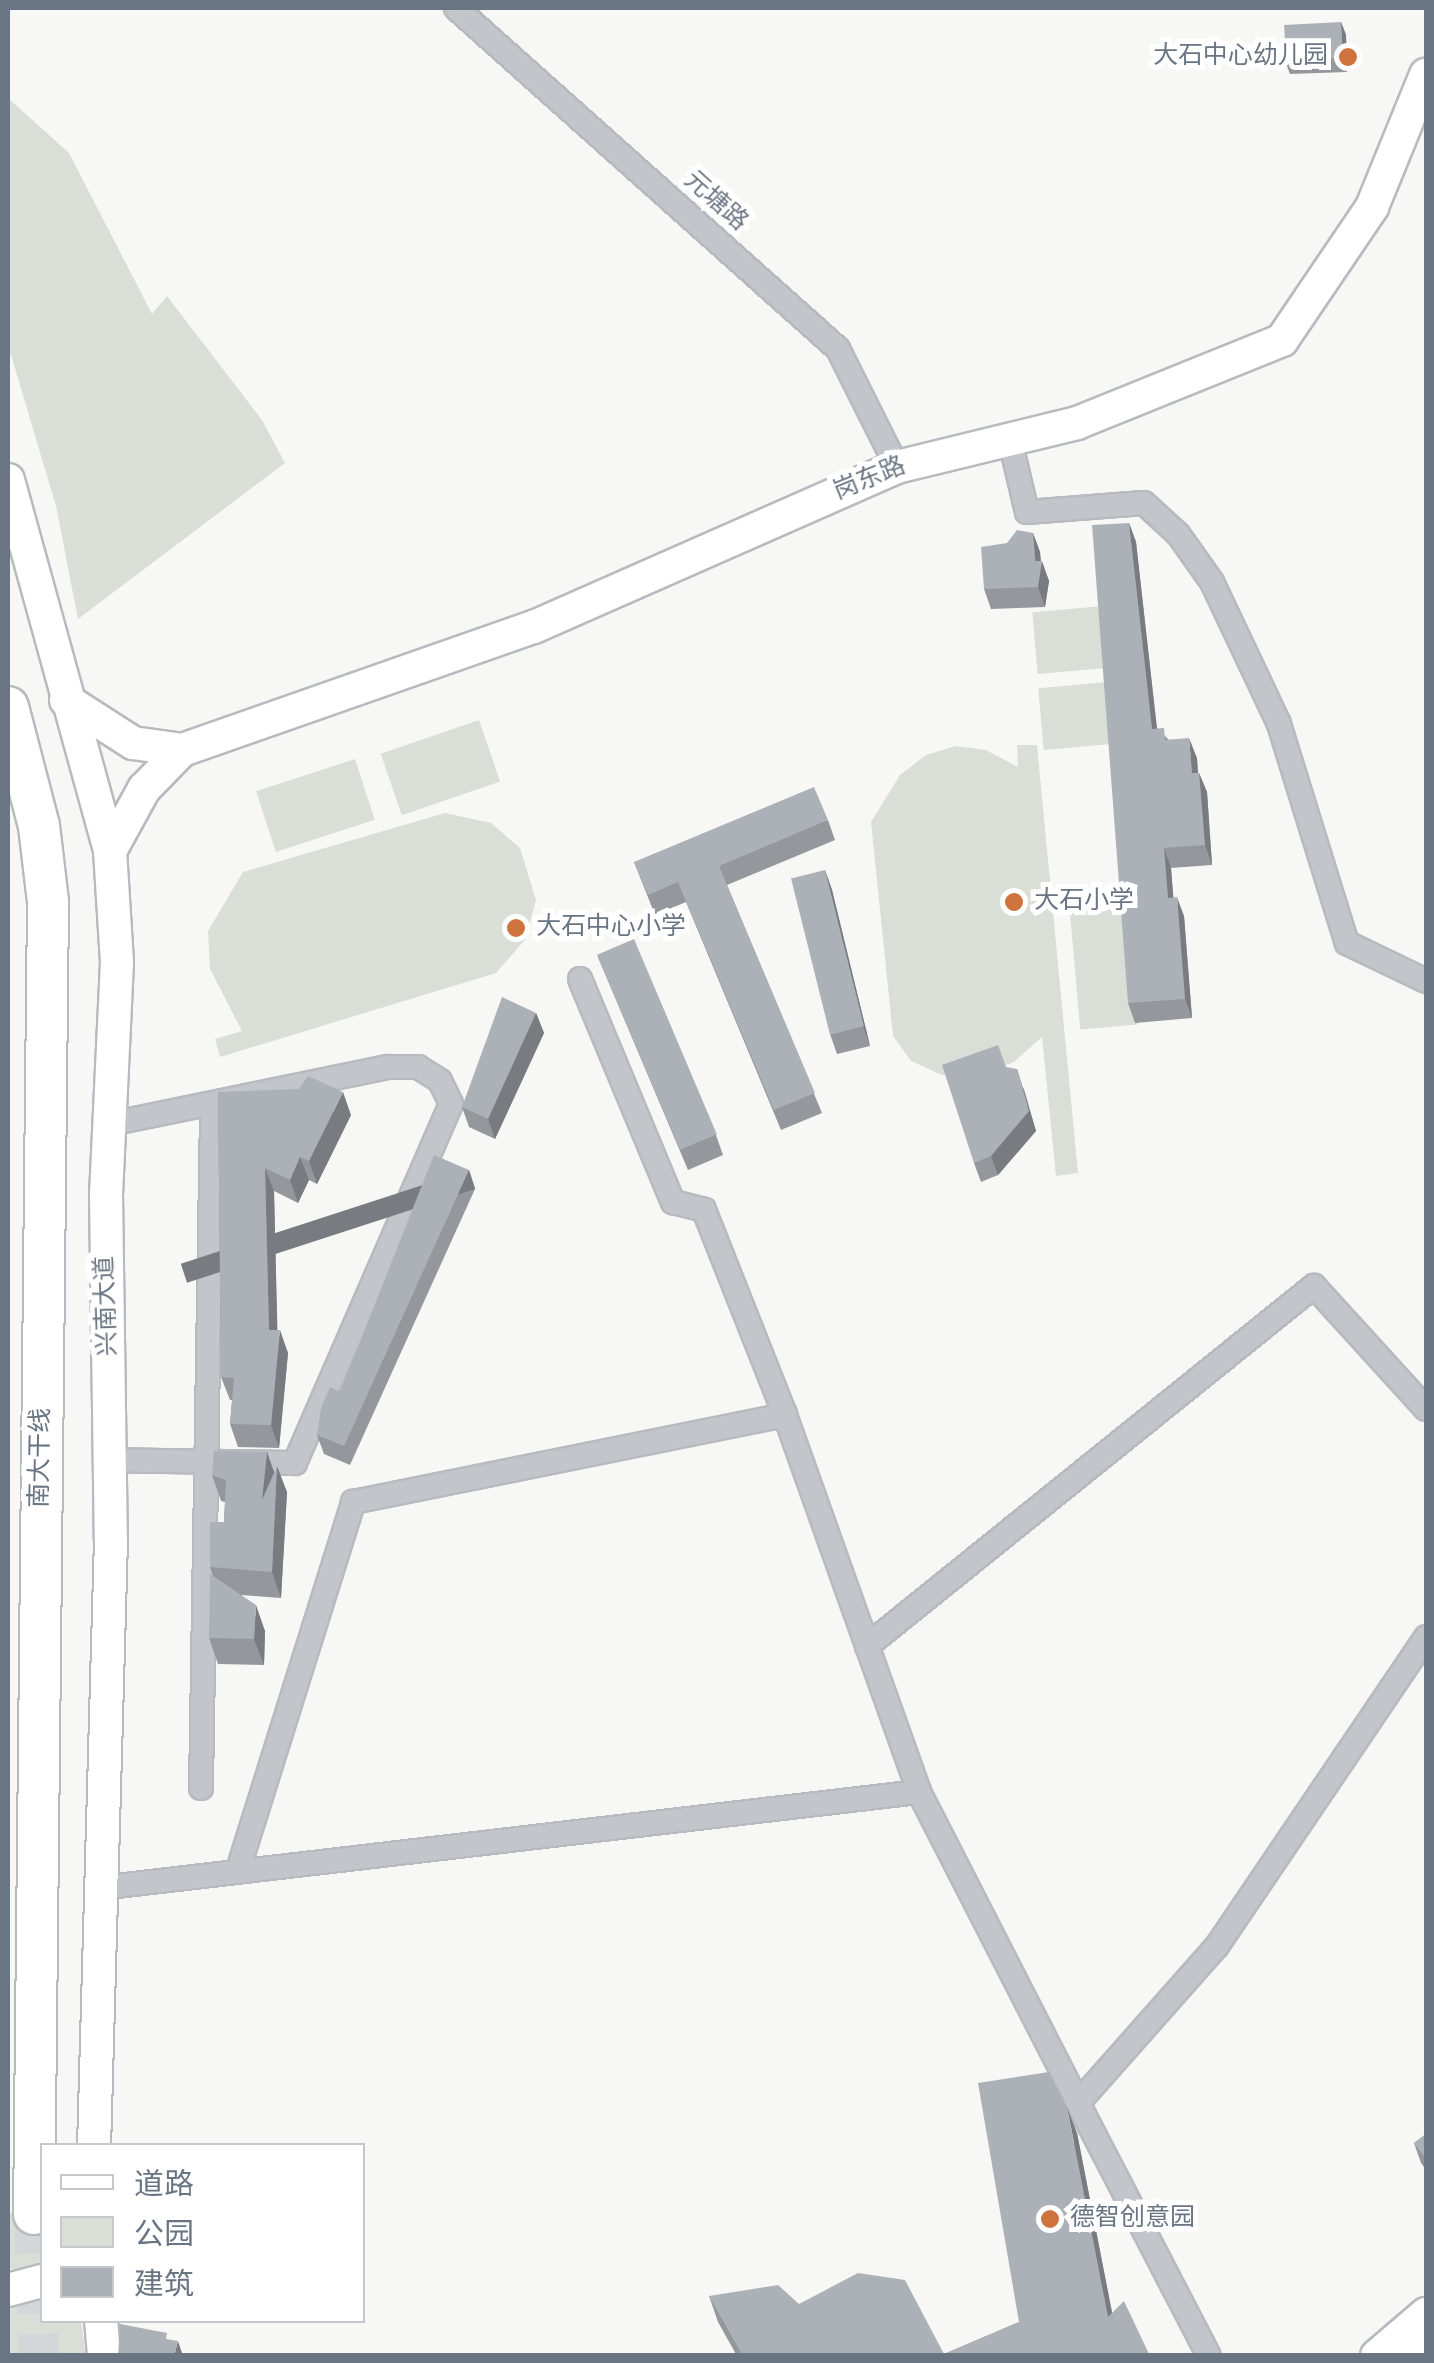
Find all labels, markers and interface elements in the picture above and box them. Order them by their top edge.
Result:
place label: 大石中心幼儿园 [1153,42,1328,72]
marker: 大石中心幼儿园 [1337,46,1359,68]
street label: 元塘路 [677,166,753,238]
street label: 岗东路 [830,452,910,508]
place label: 大石小学 [1034,887,1134,917]
marker: 大石小学 [1003,891,1025,913]
place label: 大石中心小学 [536,913,686,943]
marker: 大石中心小学 [505,917,527,939]
street label: 兴南大道 [91,1256,125,1356]
street label: 南大干线 [26,1408,58,1508]
legend [40,2143,365,2323]
text: 道路 [134,2168,194,2205]
place label: 德智创意园 [1070,2204,1195,2234]
marker: 德智创意园 [1039,2208,1061,2230]
text: 公园 [134,2218,194,2255]
text: 建筑 [134,2268,194,2305]

